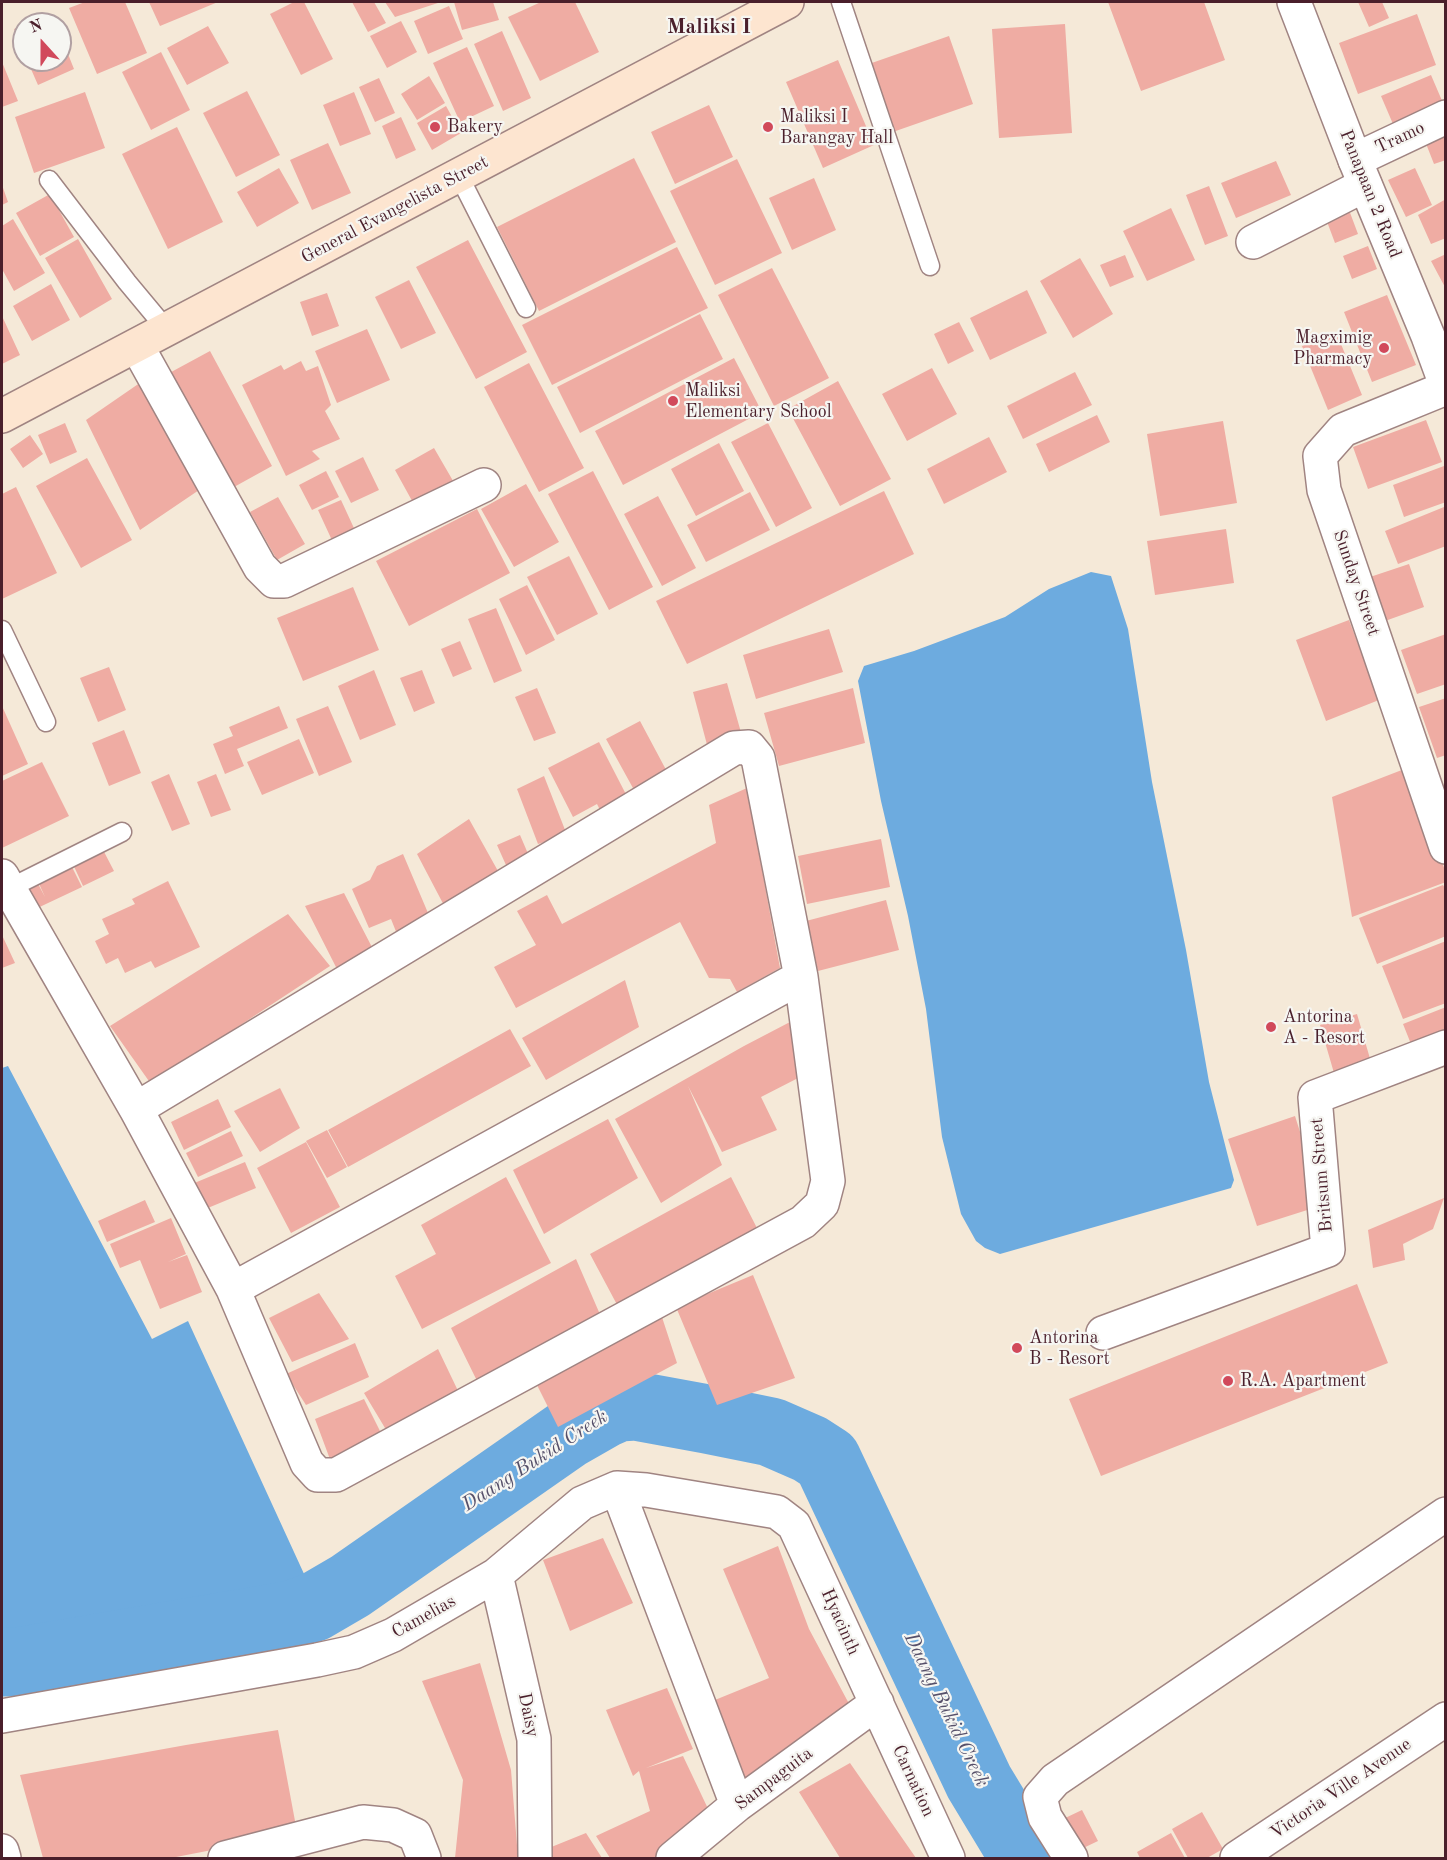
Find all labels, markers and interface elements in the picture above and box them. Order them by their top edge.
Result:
north arrow [12,12,72,72]
district label: Maliksi I [667,14,751,40]
text: N [28,17,45,37]
place label: Maliksi I Barangay Hall [780,106,893,148]
place label: Bakery [447,116,503,138]
street label: Tramo [1372,117,1428,159]
marker: Bakery [428,120,442,134]
marker: Maliksi I Barangay Hall [761,120,775,134]
street label: Panapaan 2 Road [1334,127,1406,261]
street label: General Evangelista Street [298,151,492,269]
place label: Magximig Pharmacy [1293,327,1372,370]
marker: Magximig Pharmacy [1377,341,1391,355]
place label: Maliksi Elementary School [685,380,832,422]
marker: Maliksi Elementary School [666,394,680,408]
street label: Sunday Street [1328,527,1384,639]
place label: Antorina A - Resort [1283,1006,1365,1048]
marker: Antorina A - Resort [1264,1020,1278,1034]
street label: Britsum Street [1306,1117,1338,1233]
place label: Antorina B - Resort [1029,1327,1110,1370]
marker: Antorina B - Resort [1010,1341,1024,1355]
place label: R.A. Apartment [1240,1370,1366,1392]
marker: R.A. Apartment [1221,1374,1235,1388]
water label: Daang Bukid Creek [458,1405,612,1517]
street label: Hyacinth [816,1585,864,1659]
street label: Camelias [388,1591,460,1643]
water label: Daang Bukid Creek [898,1629,994,1791]
street label: Daisy [513,1691,543,1739]
street label: Victoria Ville Avenue [1266,1734,1416,1844]
street label: Carnation [887,1742,939,1820]
street label: Sampaguita [731,1743,817,1815]

